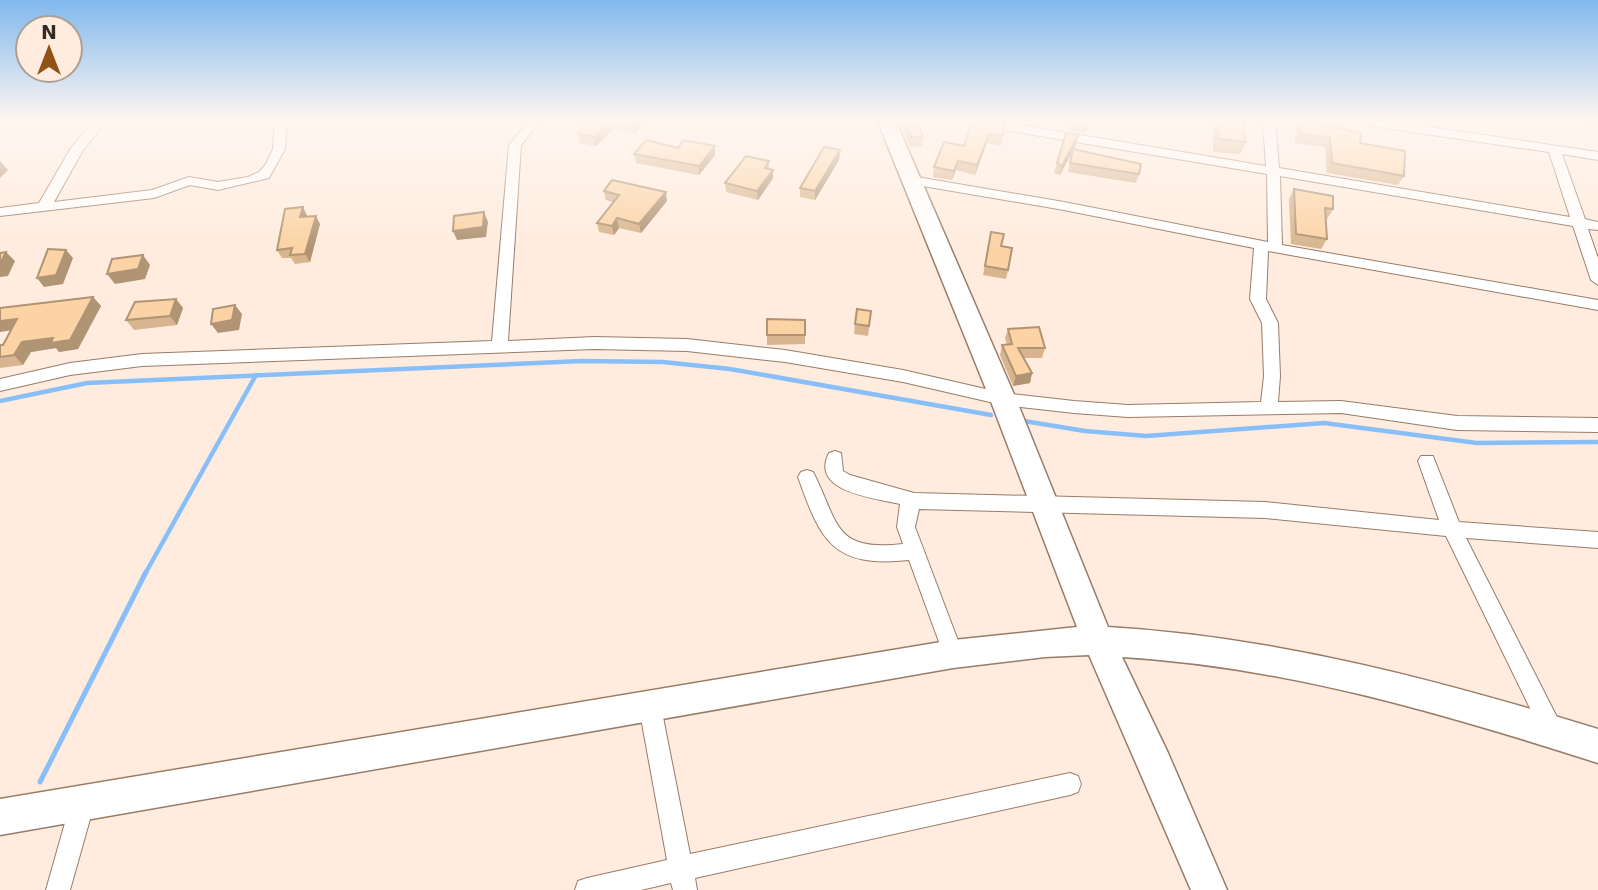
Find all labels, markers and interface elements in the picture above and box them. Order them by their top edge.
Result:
north arrow [14,14,84,84]
text: N [41,21,57,43]

